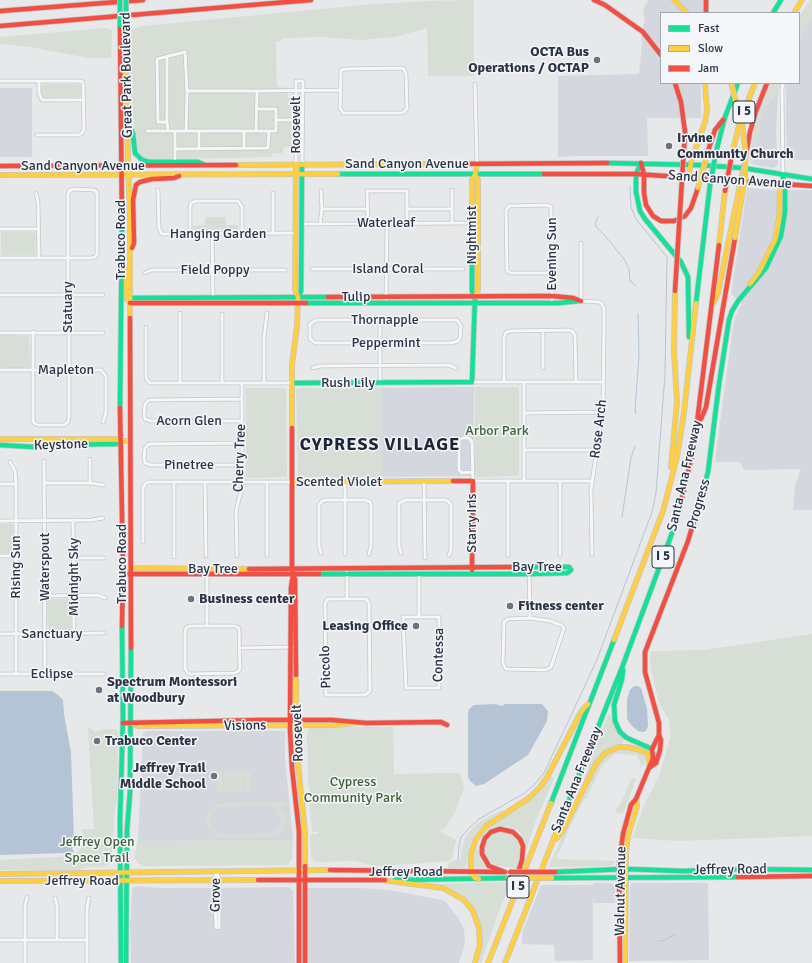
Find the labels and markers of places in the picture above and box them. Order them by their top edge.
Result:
place label: OCTA Bus Operations / OCTAP [468,44,589,76]
marker: OCTA Bus Operations / OCTAP [592,55,602,65]
place label: Irvine Community Church [677,130,794,162]
marker: Irvine Community Church [664,141,674,151]
place label: Business center [199,591,295,607]
marker: Business center [186,594,196,604]
place label: Fitness center [518,598,604,614]
marker: Fitness center [505,601,515,611]
place label: Leasing Office [322,618,408,634]
marker: Leasing Office [411,621,421,631]
place label: Spectrum Montessori at Woodbury [107,674,237,706]
marker: Spectrum Montessori at Woodbury [94,685,104,695]
place label: Trabuco Center [105,733,197,749]
marker: Trabuco Center [92,736,102,746]
place label: Jeffrey Trail Middle School [120,760,206,792]
marker: Jeffrey Trail Middle School [209,771,219,781]

